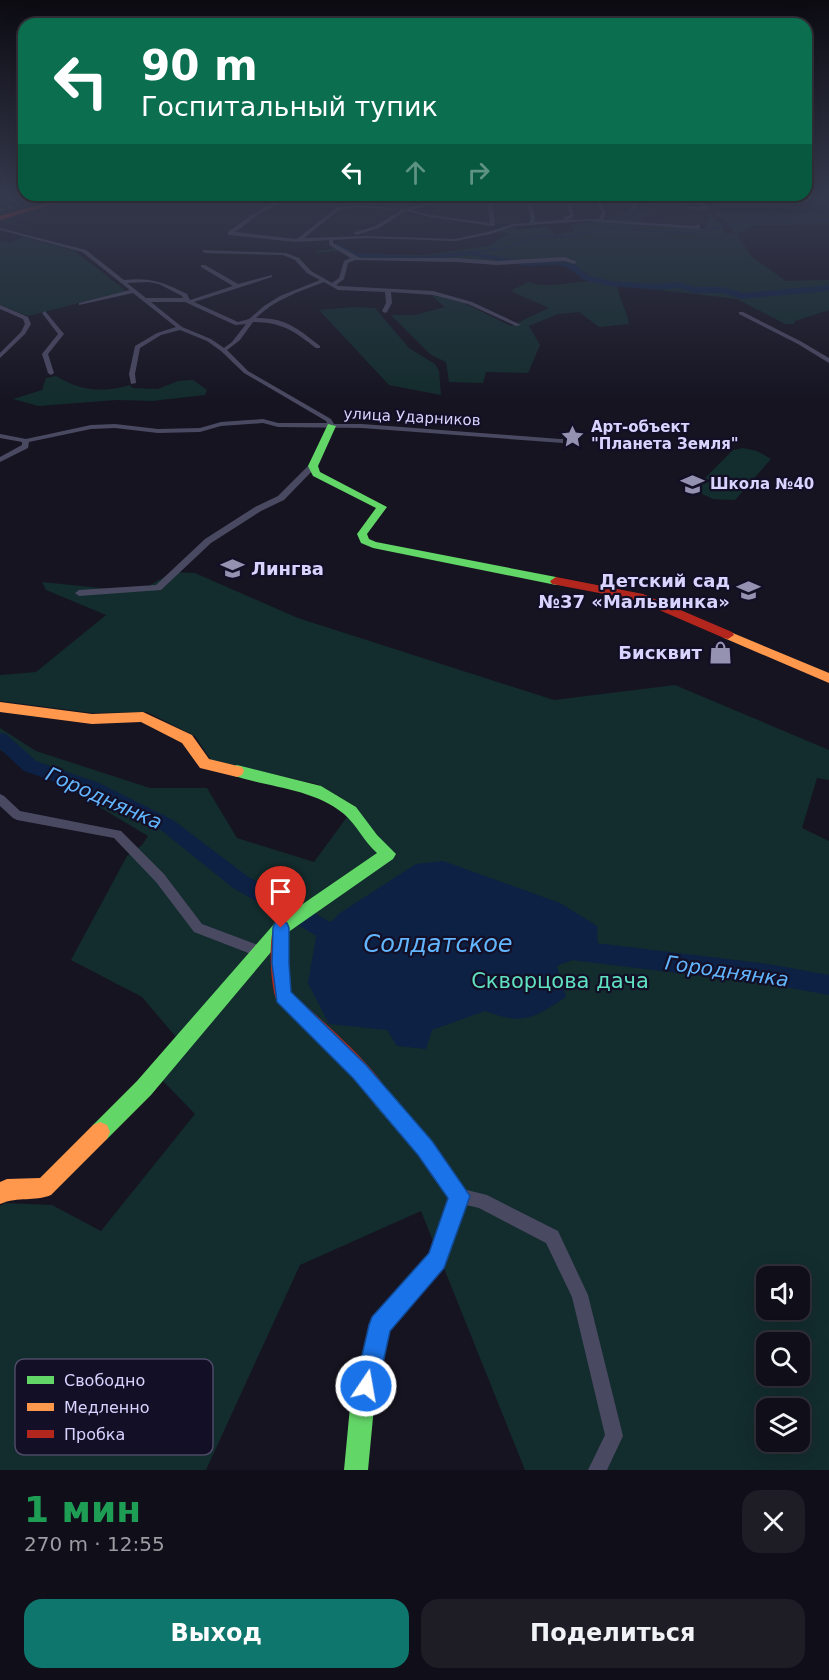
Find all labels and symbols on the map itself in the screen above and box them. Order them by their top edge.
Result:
street label: улица Ударников [343,404,481,430]
place label: Арт-объект "Планета Земля" [591,418,739,453]
place icon: Арт-объект "Планета Земля" [560,423,586,449]
school or university icon: Школа №40 [679,471,705,497]
place label: Школа №40 [710,475,814,493]
school or university icon: Лингва [220,555,246,581]
place label: Лингва [251,558,324,579]
place label: Детский сад №37 «Мальвинка» [538,570,730,612]
school or university icon: Детский сад №37 «Мальвинка» [735,577,761,603]
shop icon: Бисквит [707,639,733,665]
place label: Бисквит [618,642,703,663]
water label: Городнянка [42,762,166,834]
pin [255,866,306,928]
water label: Солдатское [363,930,513,958]
water label: Городнянка [664,950,790,992]
park label: Скворцова дача [471,969,649,993]
position arrow [334,1354,398,1418]
legend [15,1359,213,1455]
text: Свободно [64,1371,145,1390]
text: Медленно [64,1398,150,1417]
text: Пробка [64,1425,125,1444]

